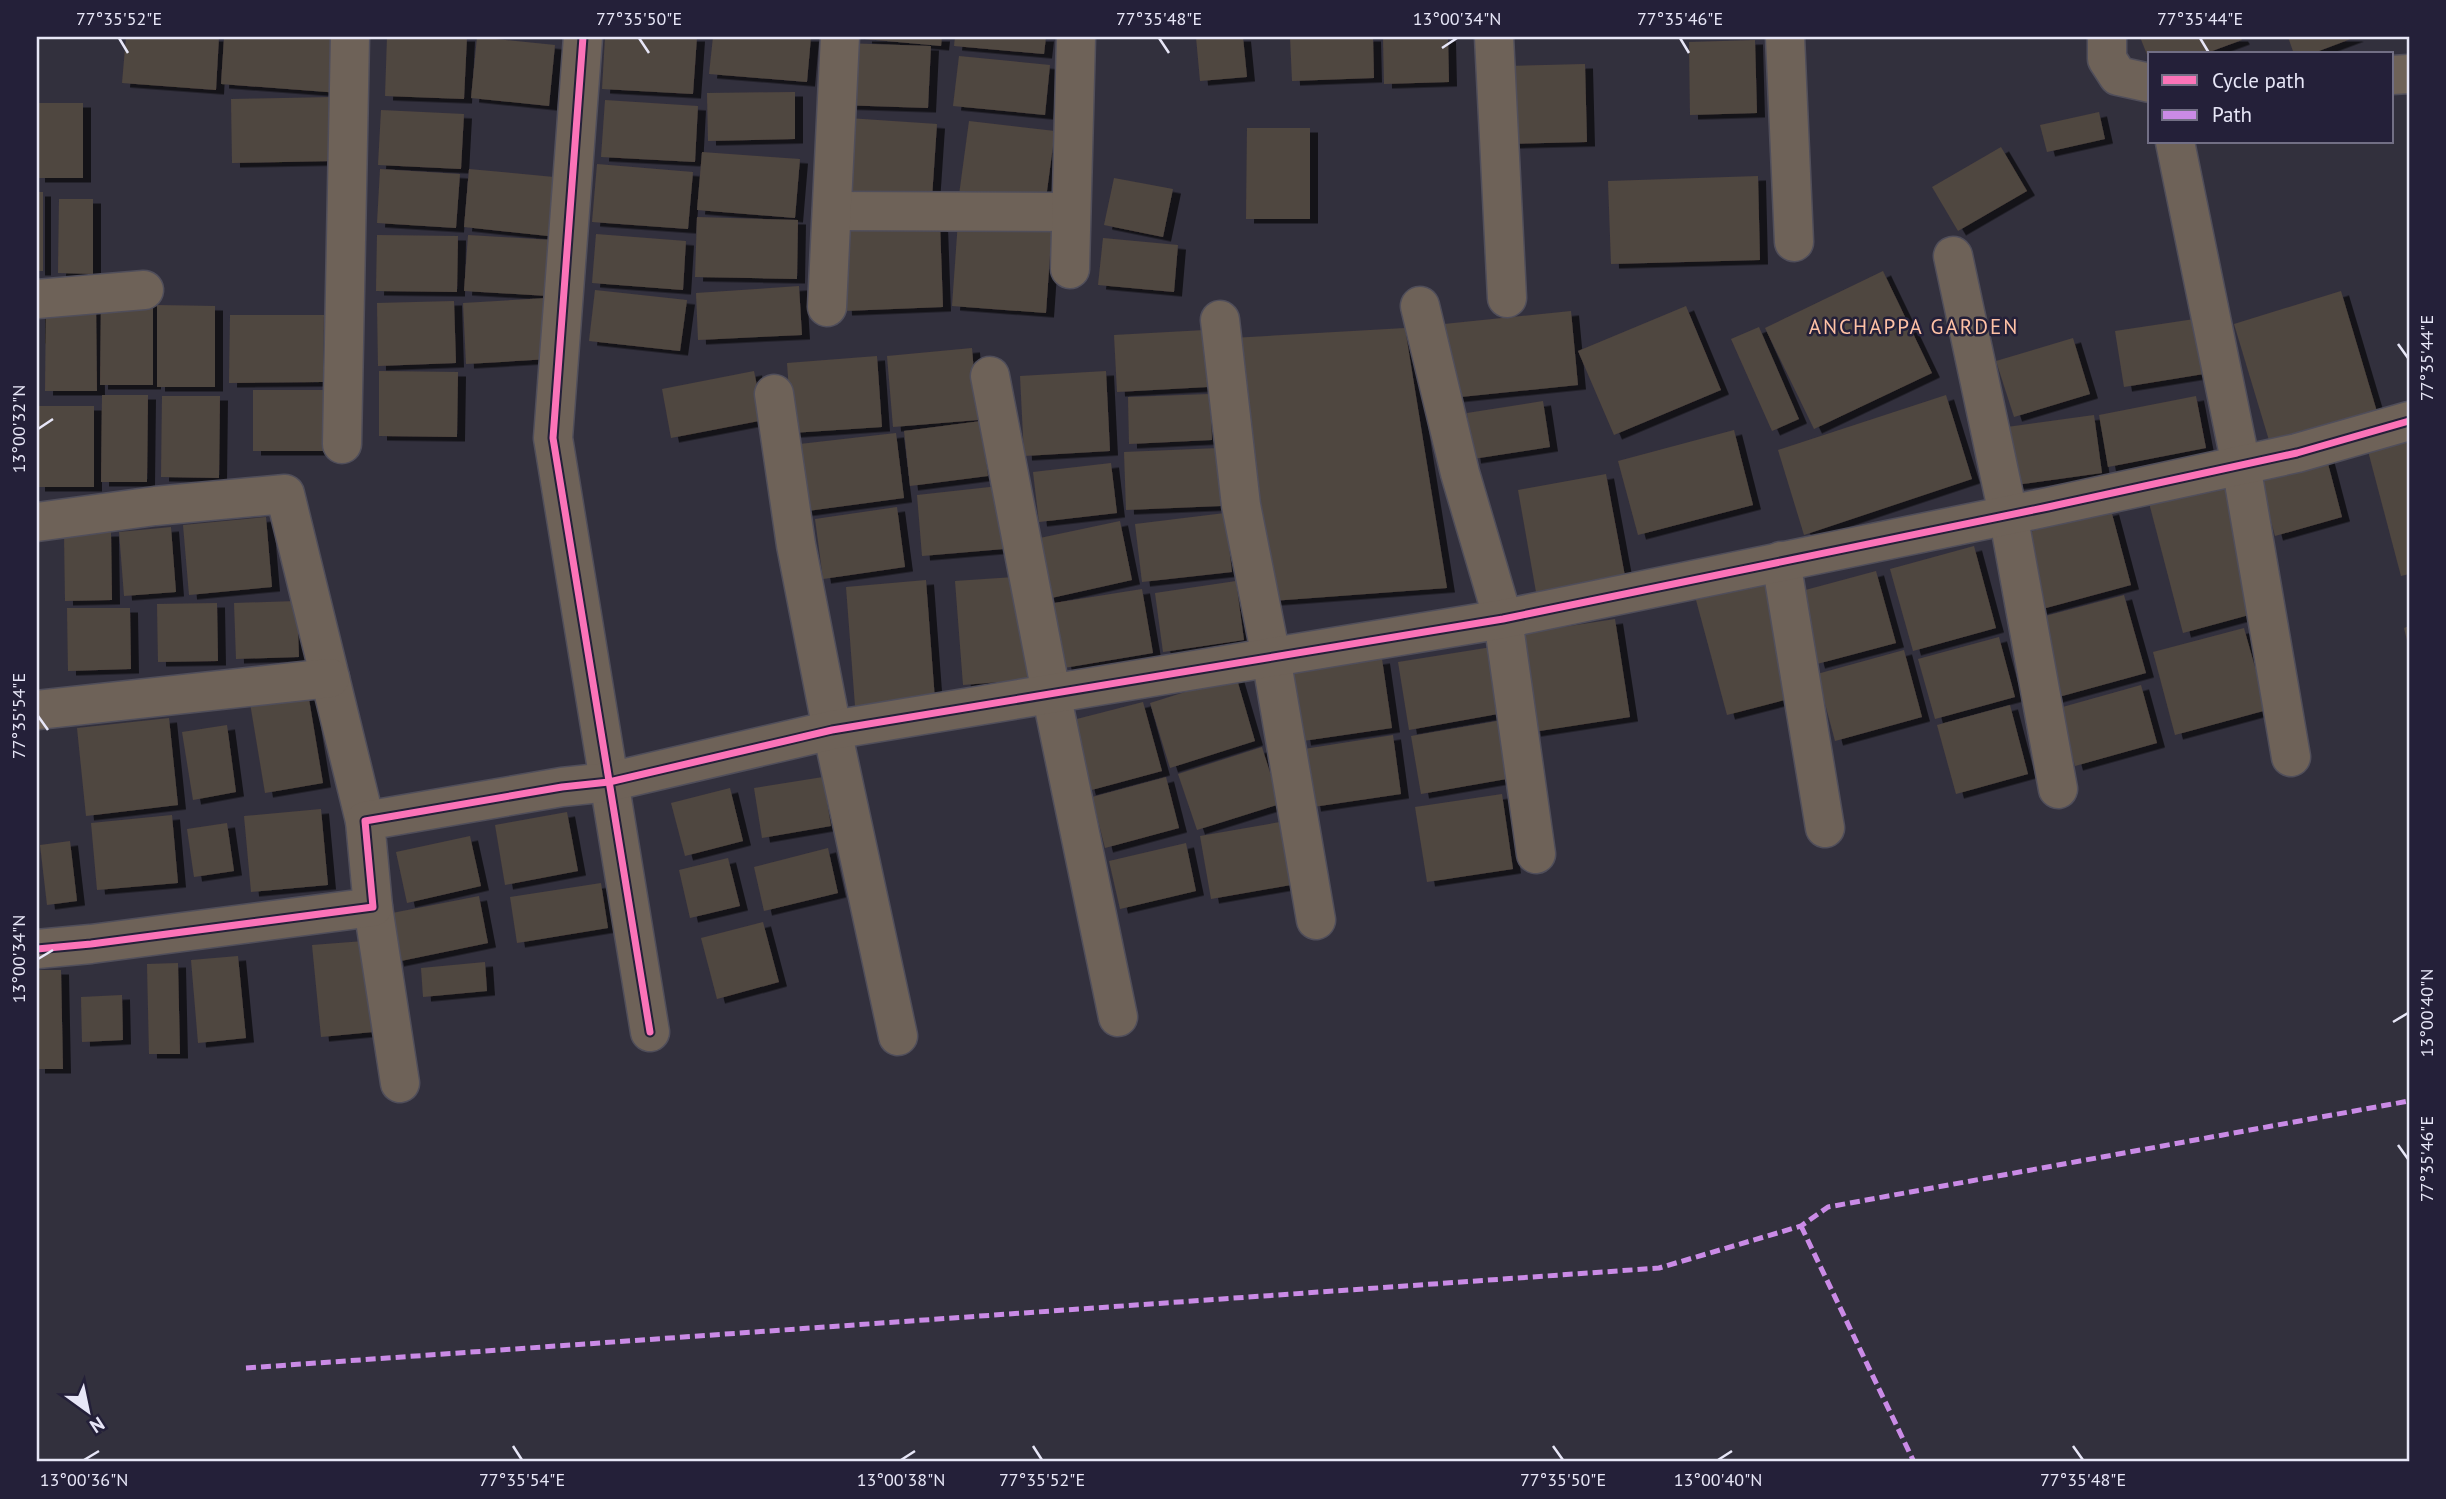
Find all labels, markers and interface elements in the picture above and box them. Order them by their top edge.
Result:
text: 77°35'52"E [76,7,162,30]
text: 77°35'50"E [596,7,682,30]
text: 77°35'48"E [1116,7,1202,30]
text: 13°00'34"N [1413,7,1501,30]
text: 77°35'46"E [1637,7,1723,30]
text: 77°35'44"E [2157,7,2243,30]
legend [2148,52,2394,144]
text: Cycle path [2212,67,2305,94]
text: Path [2212,101,2252,128]
district label: ANCHAPPA GARDEN [1809,313,2019,340]
text: 77°35'44"E [2415,315,2438,401]
text: 13°00'32"N [7,385,30,473]
text: 77°35'54"E [7,673,30,759]
text: 13°00'34"N [7,915,30,1003]
text: 13°00'40"N [2415,969,2438,1057]
text: 77°35'46"E [2415,1116,2438,1202]
north arrow [52,1376,122,1446]
text: N [85,1412,109,1439]
text: 13°00'36"N [40,1468,128,1491]
text: 77°35'54"E [479,1468,565,1491]
text: 13°00'38"N [857,1468,945,1491]
text: 77°35'52"E [999,1468,1085,1491]
text: 77°35'50"E [1520,1468,1606,1491]
text: 13°00'40"N [1674,1468,1762,1491]
text: 77°35'48"E [2040,1468,2126,1491]

